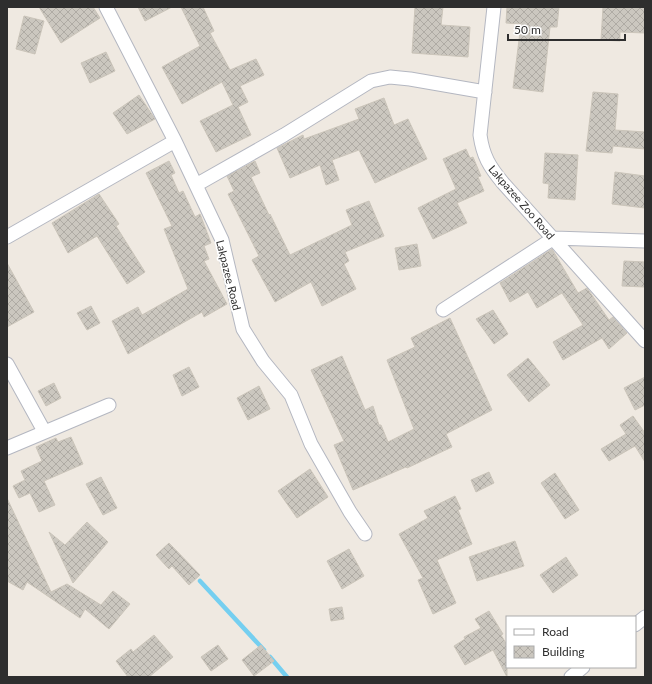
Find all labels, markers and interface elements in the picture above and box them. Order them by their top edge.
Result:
scale bar [508,16,625,42]
text: 50 m [514,22,541,37]
street label: Lakpazee Zoo Road [486,162,558,242]
street label: Lakpazee Road [214,238,244,312]
legend [506,616,636,668]
text: Road [542,624,569,639]
text: Building [542,644,585,659]

